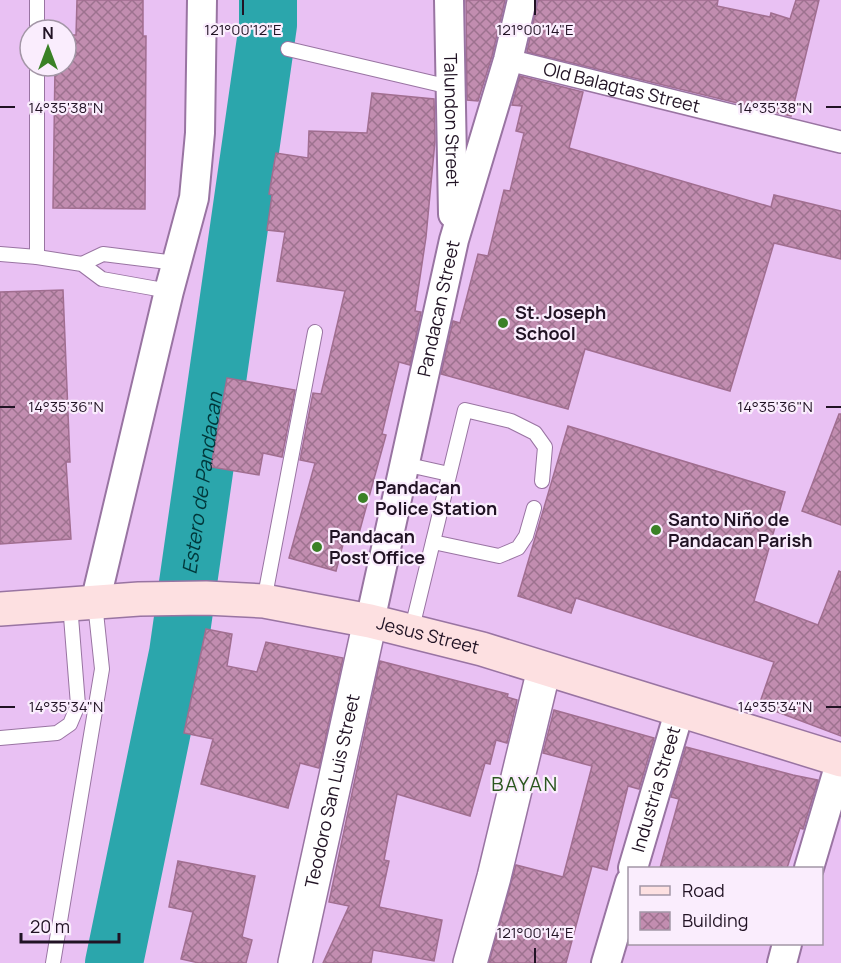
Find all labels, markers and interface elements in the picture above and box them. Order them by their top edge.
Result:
north arrow [18,18,78,78]
text: 121°00'12"E [204,19,282,40]
text: 121°00'14"E [496,19,574,40]
text: N [42,22,54,44]
street label: Talundon Street [439,53,465,187]
street label: Old Balagtas Street [541,56,703,118]
text: 14°35'38"N [29,97,103,118]
text: 14°35'38"N [738,97,812,118]
street label: Pandacan Street [411,238,465,379]
place label: St. Joseph School [515,300,606,345]
marker: St. Joseph School [496,316,510,330]
water label: Estero de Pandacan [175,389,228,576]
text: 14°35'36"N [28,396,104,417]
text: 14°35'36"N [737,396,813,417]
place label: Pandacan Police Station [375,475,497,520]
marker: Pandacan Police Station [356,491,370,505]
place label: Santo Niño de Pandacan Parish [668,507,813,552]
marker: Santo Niño de Pandacan Parish [649,523,663,537]
place label: Pandacan Post Office [329,524,425,569]
marker: Pandacan Post Office [310,540,324,554]
street label: Jesus Street [374,610,482,659]
street label: Teodoro San Luis Street [299,692,365,890]
text: 14°35'34"N [29,696,103,717]
text: 14°35'34"N [738,696,812,717]
street label: Industria Street [625,723,685,855]
district label: BAYAN [491,770,559,797]
legend [628,867,823,945]
text: Road [682,878,725,902]
scale bar [21,906,118,944]
text: Building [682,908,748,932]
text: 20 m [30,914,70,938]
text: 121°00'14"E [496,922,574,943]

